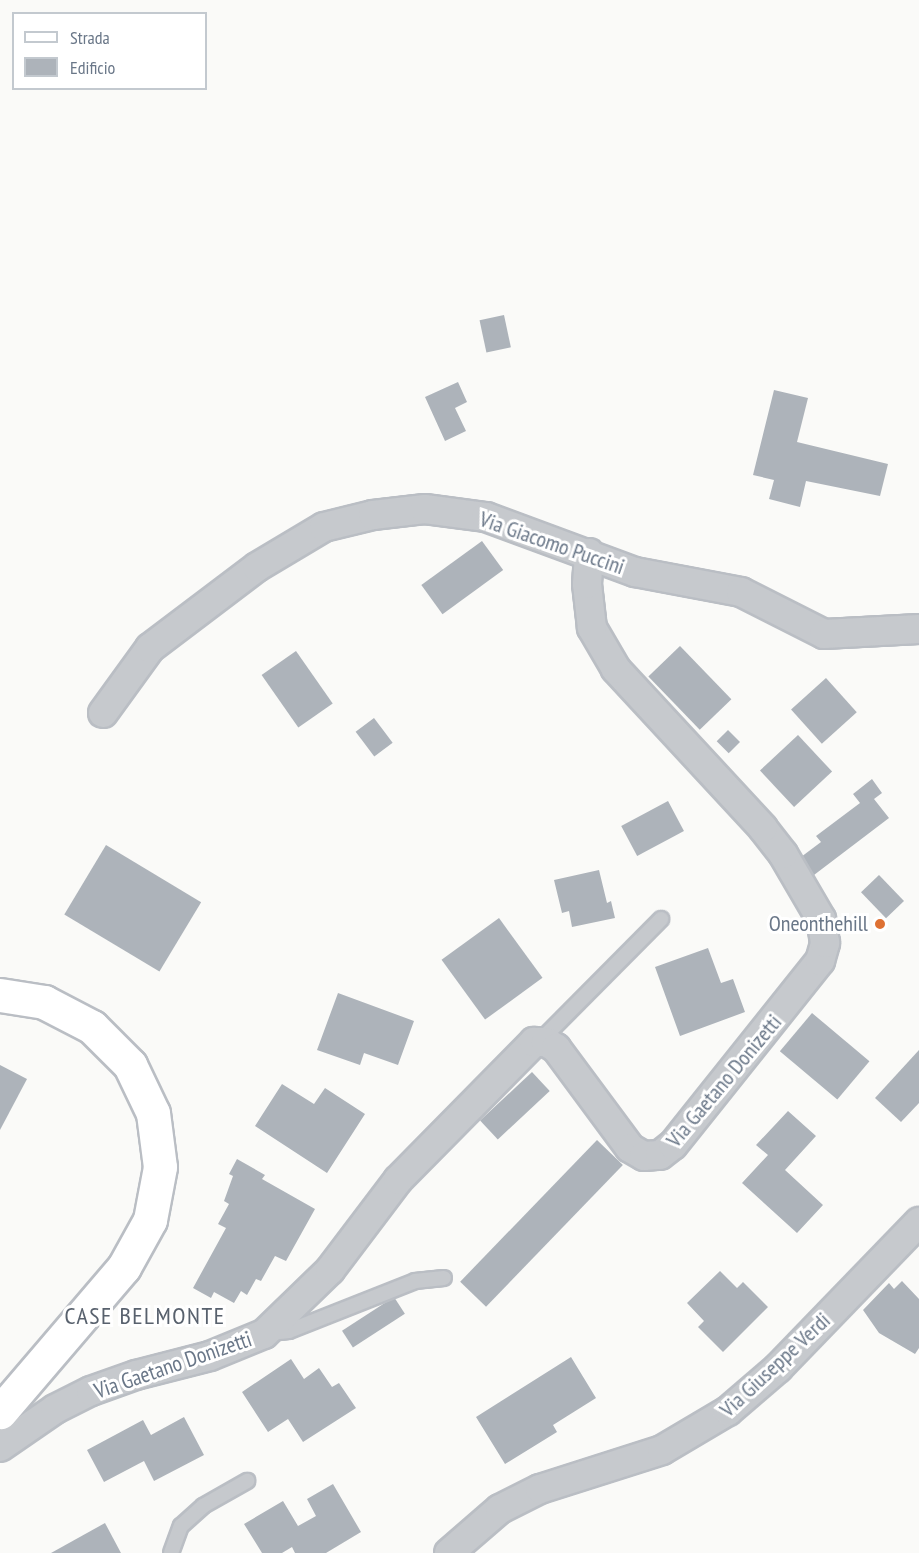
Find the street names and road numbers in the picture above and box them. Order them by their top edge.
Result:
street label: Via Giacomo Puccini [476,506,628,580]
street label: Via Gaetano Donizetti [661,1009,787,1153]
street label: Via Giuseppe Verdi [714,1307,836,1423]
street label: Via Gaetano Donizetti [91,1326,255,1404]

